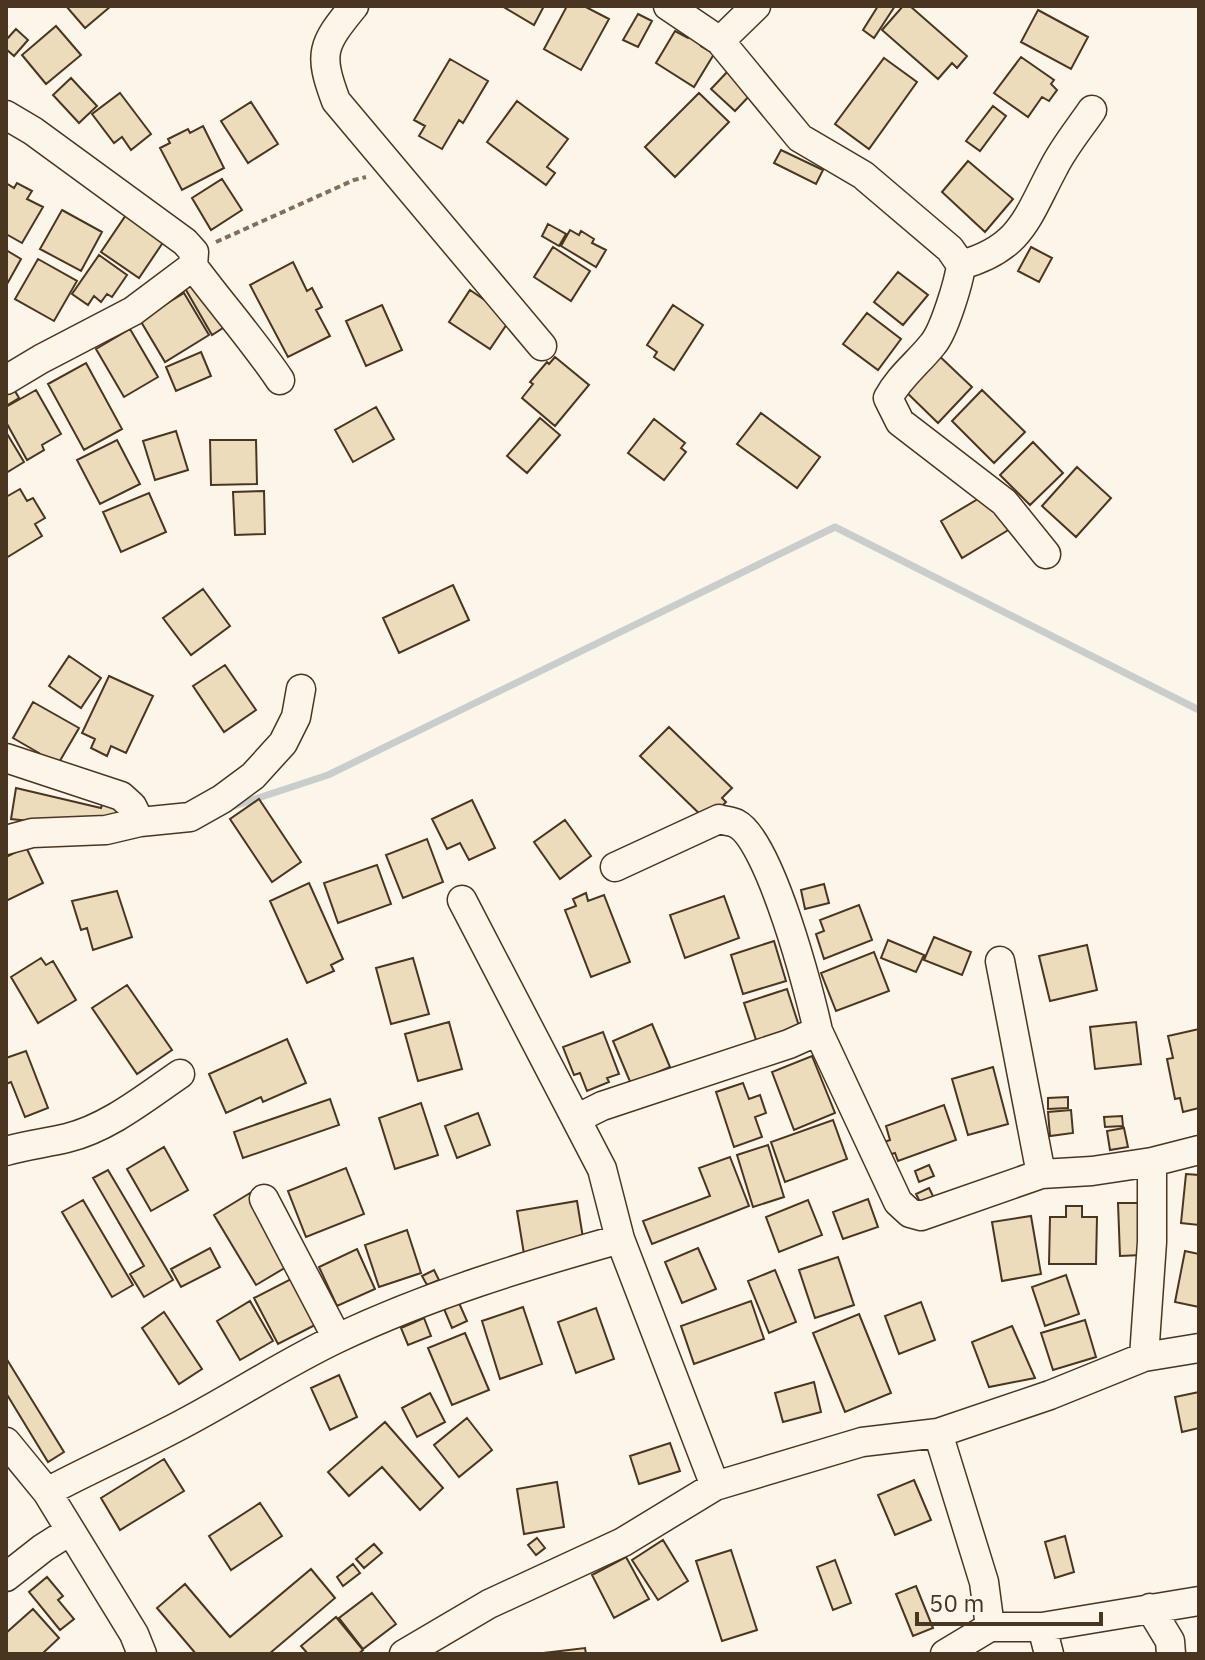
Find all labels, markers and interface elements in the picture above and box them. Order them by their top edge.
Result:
scale bar [917,1576,1101,1626]
text: 50 m [929,1587,984,1619]

